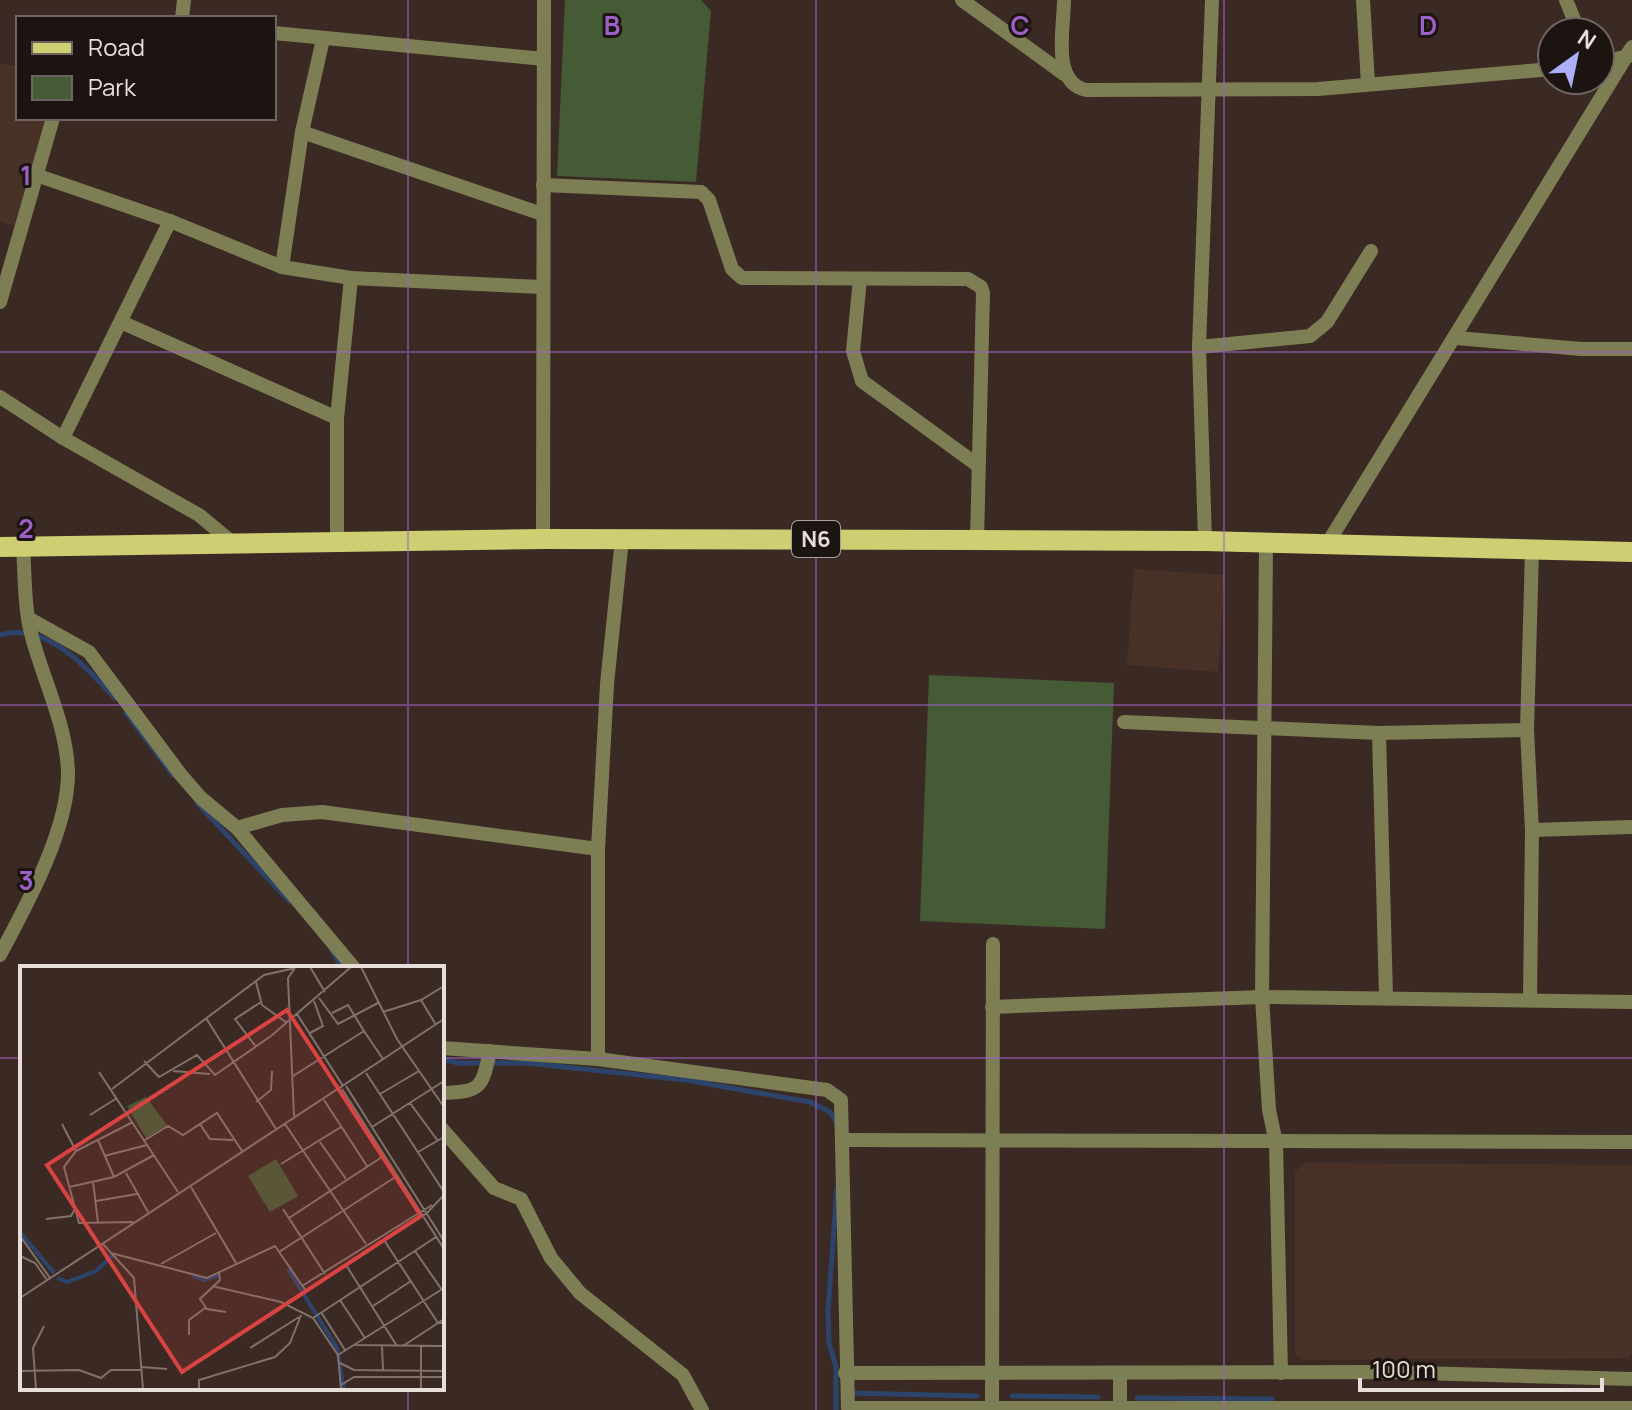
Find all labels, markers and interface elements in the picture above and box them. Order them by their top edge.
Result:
text: B [604,7,620,43]
text: C [1010,7,1030,43]
text: D [1419,7,1437,43]
legend [16,16,276,120]
north arrow [1536,16,1616,96]
text: N [1572,22,1602,56]
text: Road [88,30,145,63]
text: Park [88,70,137,103]
text: 1 [20,157,32,193]
text: 2 [18,510,34,546]
road number: N6 [792,521,840,557]
text: 3 [18,862,34,898]
inset map [20,966,444,1390]
scale bar [1360,1342,1602,1392]
text: 100 m [1372,1352,1436,1385]

